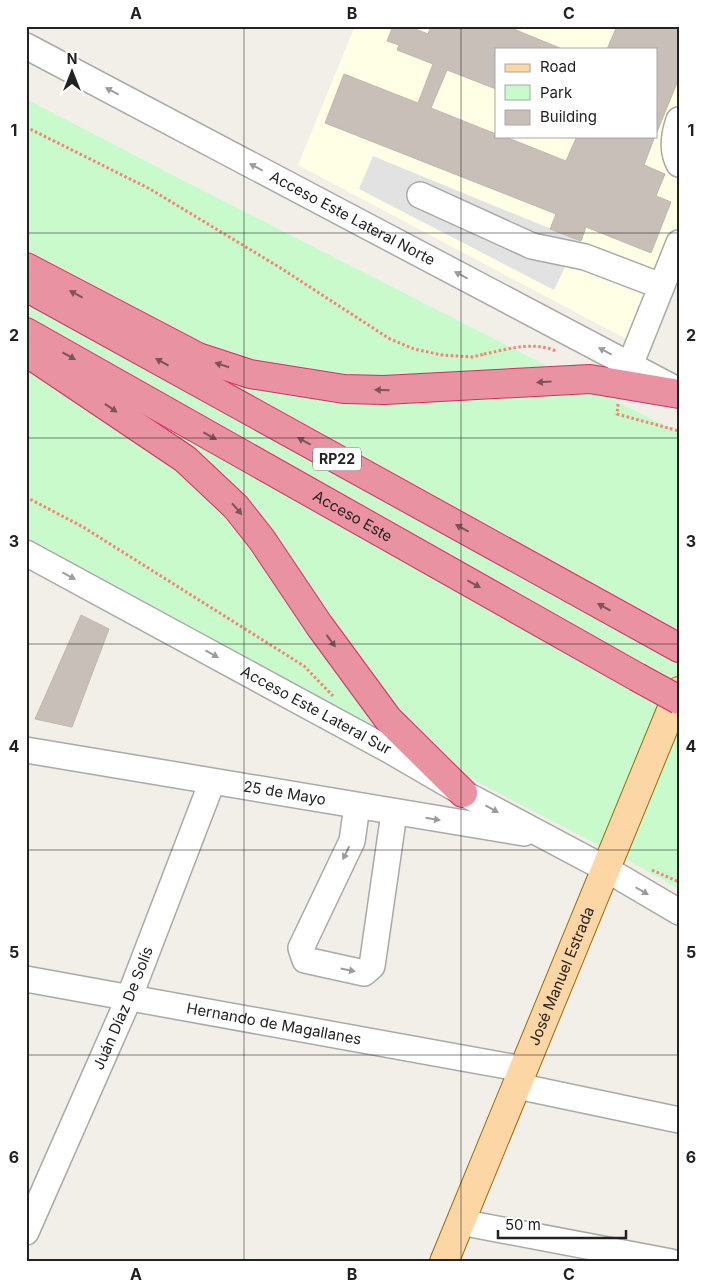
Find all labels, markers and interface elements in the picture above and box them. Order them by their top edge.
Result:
text: A [130,3,142,23]
text: B [347,3,357,23]
text: C [563,3,575,23]
north arrow [48,48,98,98]
legend [495,48,658,138]
text: N [67,50,77,67]
text: Road [540,57,576,76]
text: Park [540,83,573,102]
one-way arrow [105,87,119,95]
text: Building [540,107,597,126]
text: 1 [11,120,17,140]
text: 1 [688,120,694,140]
one-way arrow [248,163,263,171]
street label: Acceso Este Lateral Norte [267,167,438,269]
one-way arrow [454,271,469,279]
one-way arrow [69,290,83,298]
text: 2 [9,325,19,345]
text: 2 [686,325,696,345]
one-way arrow [598,347,612,355]
one-way arrow [61,352,76,360]
one-way arrow [155,358,170,366]
one-way arrow [214,361,229,368]
one-way arrow [536,379,552,387]
one-way arrow [373,386,389,394]
one-way arrow [104,403,117,413]
one-way arrow [203,432,218,440]
one-way arrow [297,437,312,445]
road number: RP22 [313,448,361,470]
street label: Acceso Este [310,486,396,546]
one-way arrow [231,503,242,515]
one-way arrow [454,524,469,532]
text: 3 [9,531,19,551]
text: 3 [686,531,696,551]
one-way arrow [62,572,77,580]
one-way arrow [467,580,480,589]
one-way arrow [596,603,611,611]
one-way arrow [326,634,336,648]
one-way arrow [205,650,219,658]
street label: Acceso Este Lateral Sur [238,661,395,759]
text: 4 [9,736,20,756]
text: 4 [686,736,697,756]
street label: 25 de Mayo [242,776,327,809]
one-way arrow [485,804,499,813]
one-way arrow [425,815,441,823]
one-way arrow [342,846,350,861]
one-way arrow [636,886,649,895]
street label: José Manuel Estrada [524,904,598,1048]
text: 5 [9,942,19,962]
text: 5 [686,942,696,962]
street label: Juán Díaz De Solís [89,944,157,1073]
one-way arrow [340,966,356,974]
street label: Hernando de Magallanes [185,998,363,1049]
text: 6 [9,1147,19,1167]
text: 6 [686,1147,696,1167]
scale bar [498,1208,625,1240]
text: 50 m [505,1215,541,1234]
text: A [130,1264,142,1284]
text: B [347,1264,357,1284]
text: C [563,1264,575,1284]

